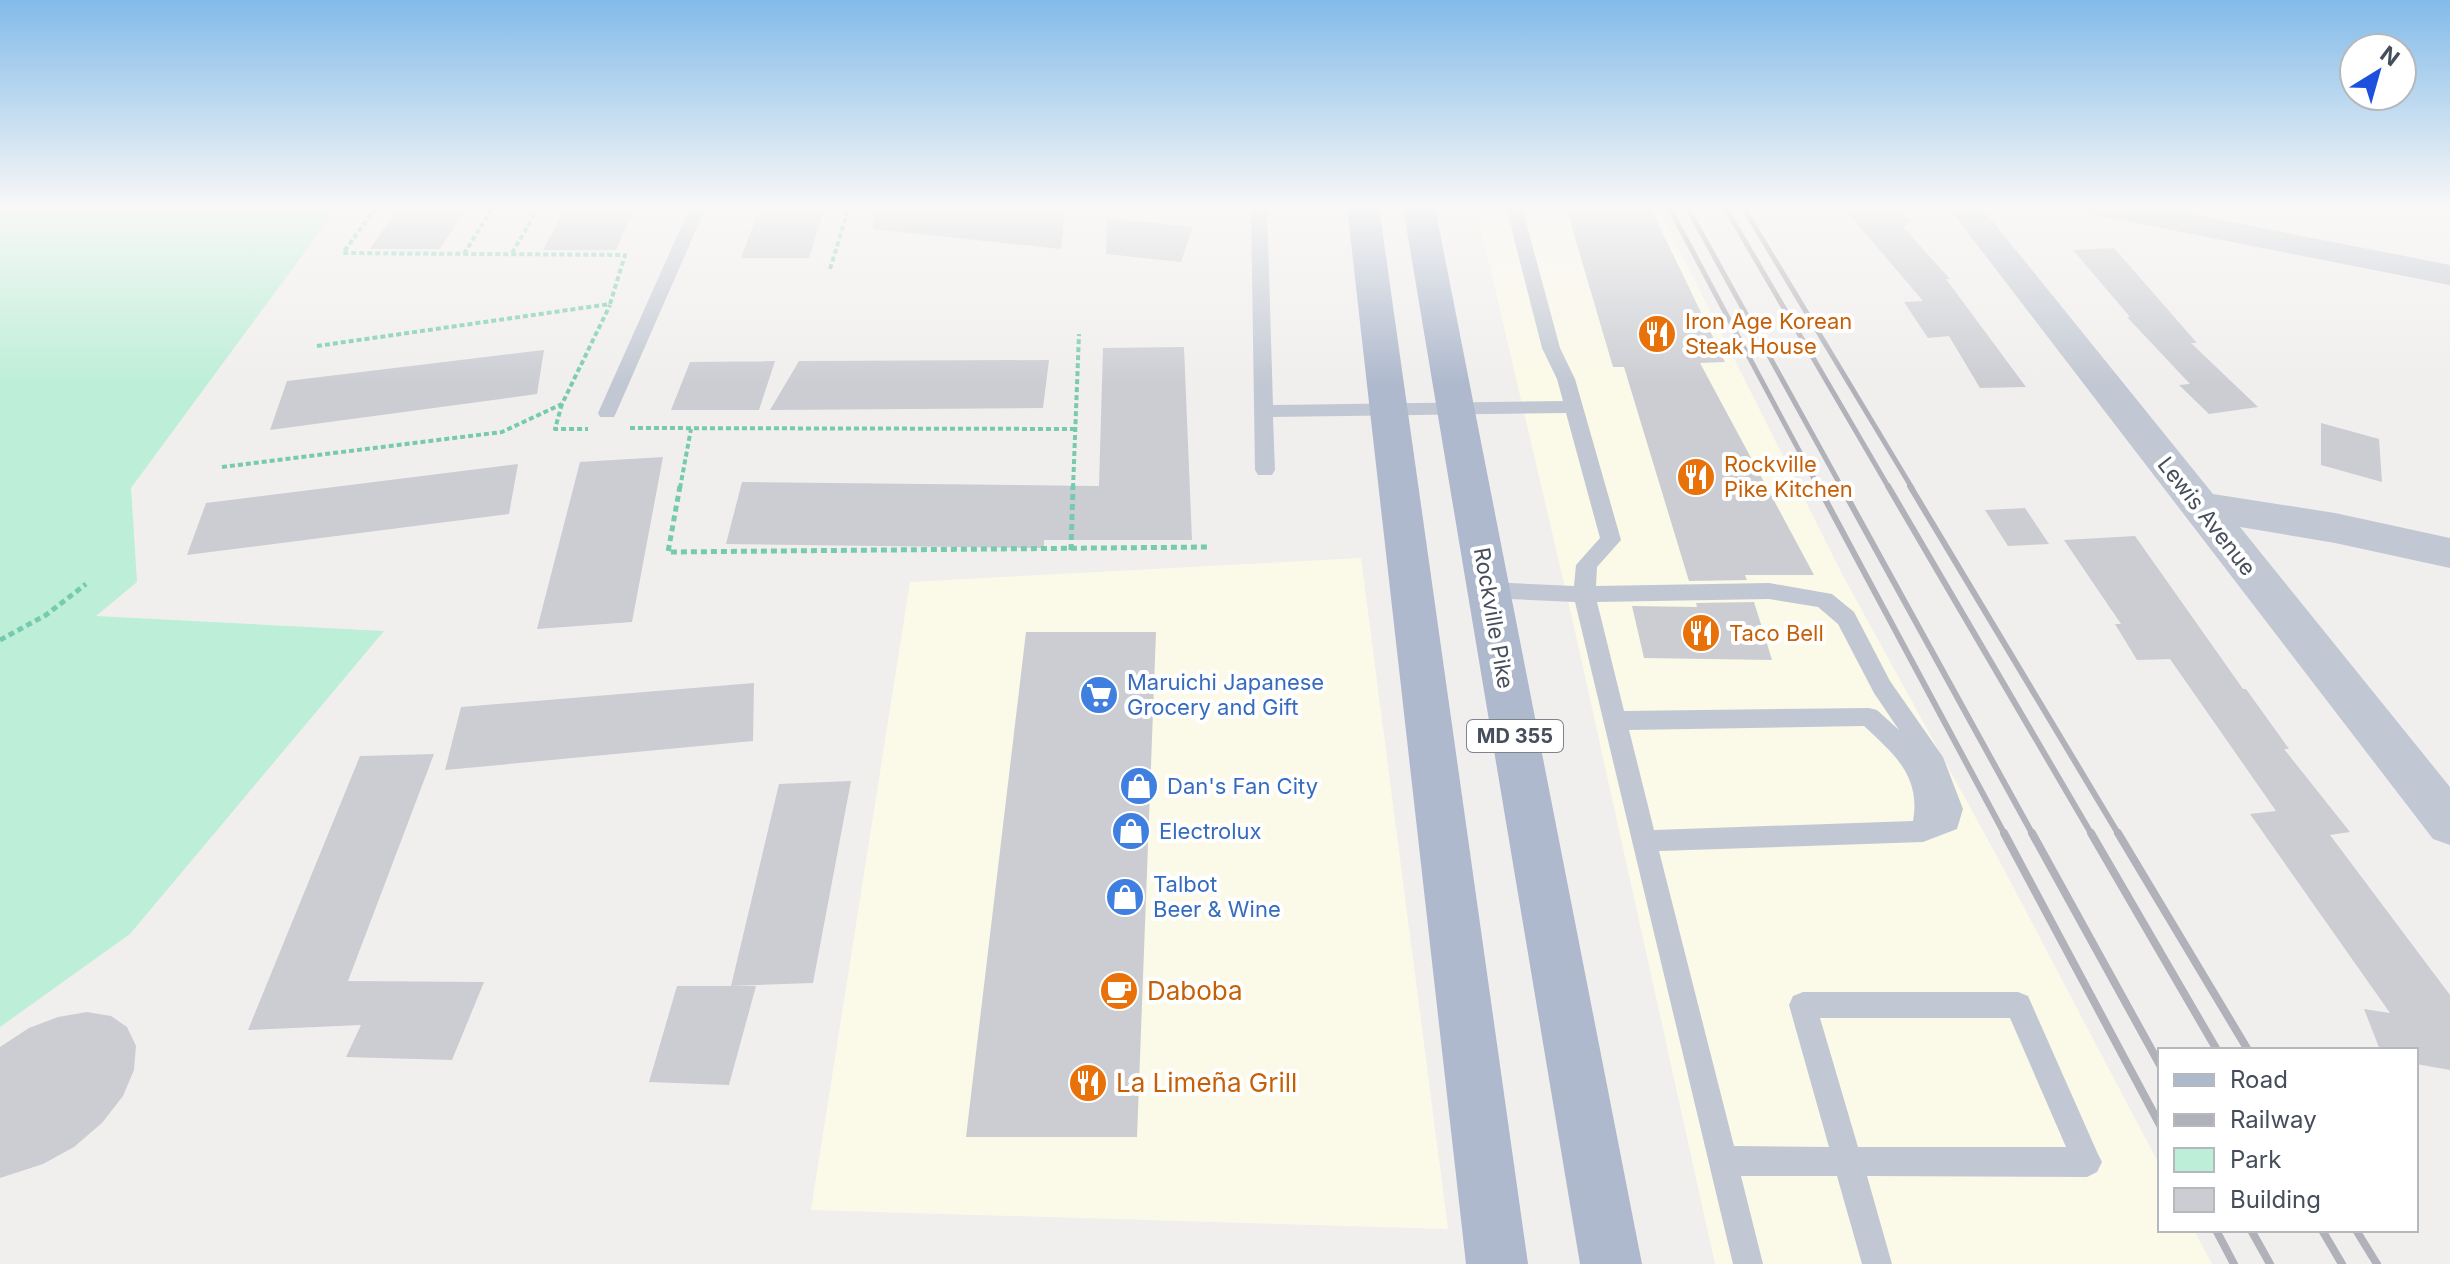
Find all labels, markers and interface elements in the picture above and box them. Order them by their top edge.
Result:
north arrow [2338,32,2418,112]
text: N [2376,41,2405,71]
place label: Iron Age Korean Steak House [1685,308,1852,359]
restaurant icon: Iron Age Korean Steak House [1636,313,1678,355]
place label: Rockville Pike Kitchen [1724,451,1853,502]
street label: Lewis Avenue [2153,452,2261,580]
restaurant icon: Rockville Pike Kitchen [1675,456,1717,498]
street label: Rockville Pike [1469,545,1519,691]
restaurant icon: Taco Bell [1680,612,1722,654]
place label: Taco Bell [1729,620,1824,646]
place label: Maruichi Japanese Grocery and Gift [1127,669,1324,720]
supermarket icon: Maruichi Japanese Grocery and Gift [1078,674,1120,716]
road number: MD 355 [1467,720,1563,752]
shop icon: Dan's Fan City [1118,765,1160,807]
place label: Dan's Fan City [1167,773,1318,799]
shop icon: Electrolux [1110,810,1152,852]
place label: Electrolux [1159,818,1262,844]
place label: Talbot Beer & Wine [1153,871,1281,922]
shop icon: Talbot Beer & Wine [1104,876,1146,918]
cafe icon: Daboba [1098,970,1140,1012]
place label: Daboba [1147,975,1243,1006]
legend [2158,1048,2418,1232]
restaurant icon: La Limeña Grill [1067,1062,1109,1104]
text: Road [2230,1065,2288,1094]
place label: La Limeña Grill [1116,1067,1297,1098]
text: Railway [2230,1105,2317,1134]
text: Park [2230,1145,2281,1174]
text: Building [2230,1185,2321,1214]

